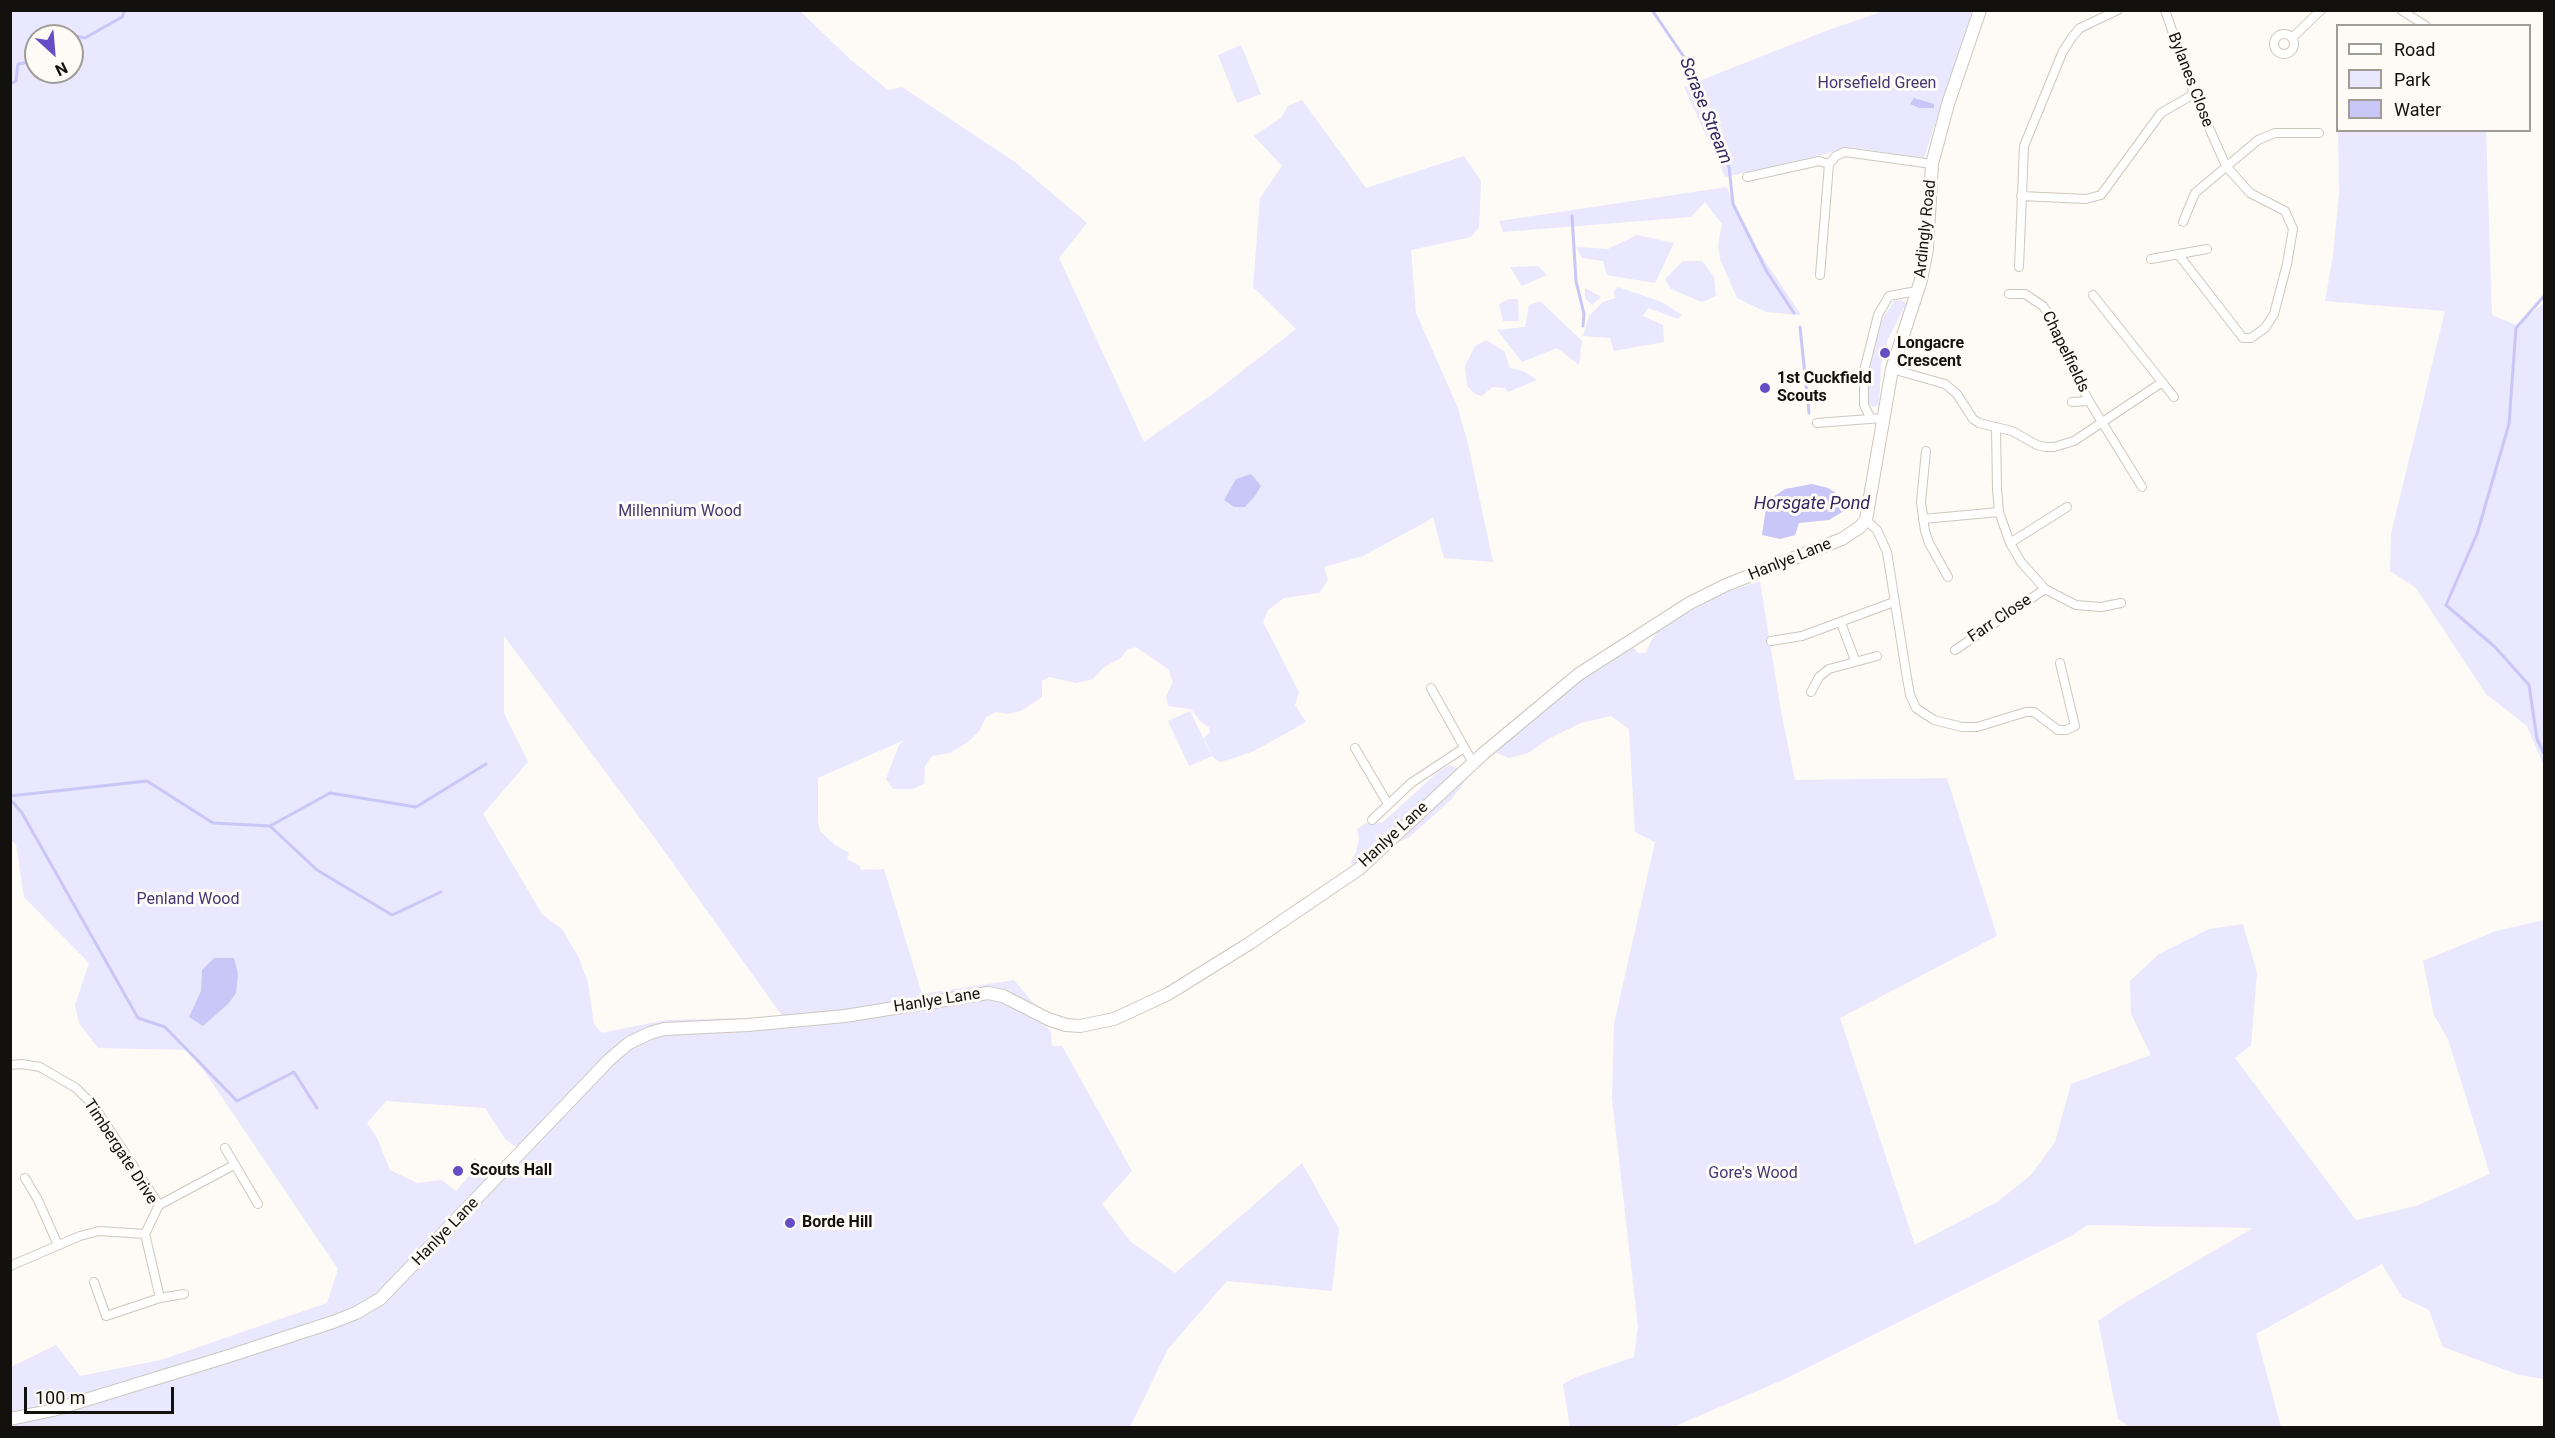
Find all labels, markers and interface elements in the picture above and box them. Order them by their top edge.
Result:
north arrow [24,24,84,84]
legend [2336,24,2531,132]
street label: Bylanes Close [2163,30,2217,130]
text: Road [2394,39,2435,60]
water label: Scrase Stream [1674,54,1736,168]
text: N [52,58,70,80]
text: Park [2394,69,2430,90]
park label: Horsefield Green [1818,74,1936,94]
text: Water [2394,99,2441,120]
street label: Ardingly Road [1911,179,1941,279]
street label: Chapelfields [2037,308,2093,396]
place label: Longacre Crescent [1897,334,1964,372]
marker: Longacre Crescent [1878,346,1892,360]
place label: 1st Cuckfield Scouts [1777,369,1872,407]
marker: 1st Cuckfield Scouts [1758,381,1772,395]
water label: Horsgate Pond [1754,493,1870,515]
park label: Millennium Wood [618,502,742,522]
street label: Hanlye Lane [1746,535,1834,585]
street label: Farr Close [1965,591,2035,647]
street label: Hanlye Lane [1355,798,1433,872]
park label: Penland Wood [137,890,239,910]
street label: Hanlye Lane [892,985,982,1017]
street label: Timbergate Drive [79,1096,161,1208]
place label: Scouts Hall [470,1161,552,1181]
marker: Scouts Hall [451,1164,465,1178]
park label: Gore's Wood [1708,1164,1798,1184]
street label: Hanlye Lane [409,1194,483,1270]
place label: Borde Hill [802,1213,873,1233]
marker: Borde Hill [783,1216,797,1230]
scale bar [27,1375,177,1413]
text: 100 m [35,1387,86,1408]

